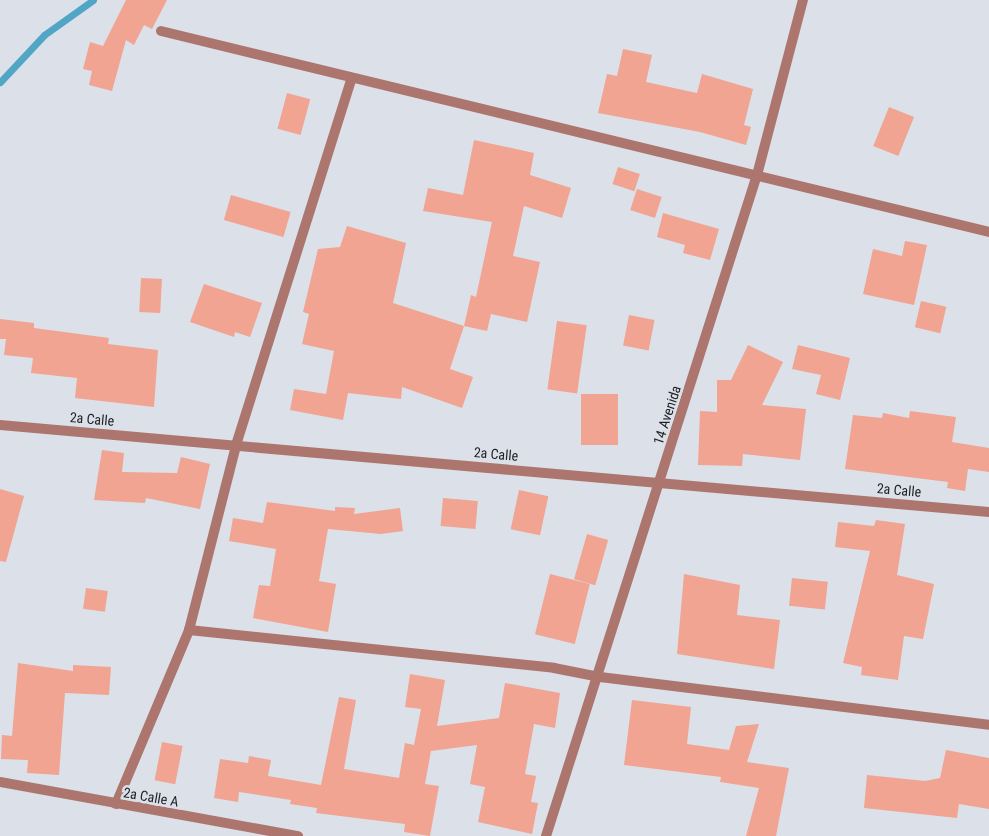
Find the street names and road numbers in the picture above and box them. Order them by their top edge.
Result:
street label: 14 Avenida [650,383,684,447]
street label: 2a Calle [69,409,115,429]
street label: 2a Calle [473,444,519,464]
street label: 2a Calle [876,480,922,500]
street label: 2a Calle A [122,784,180,810]

